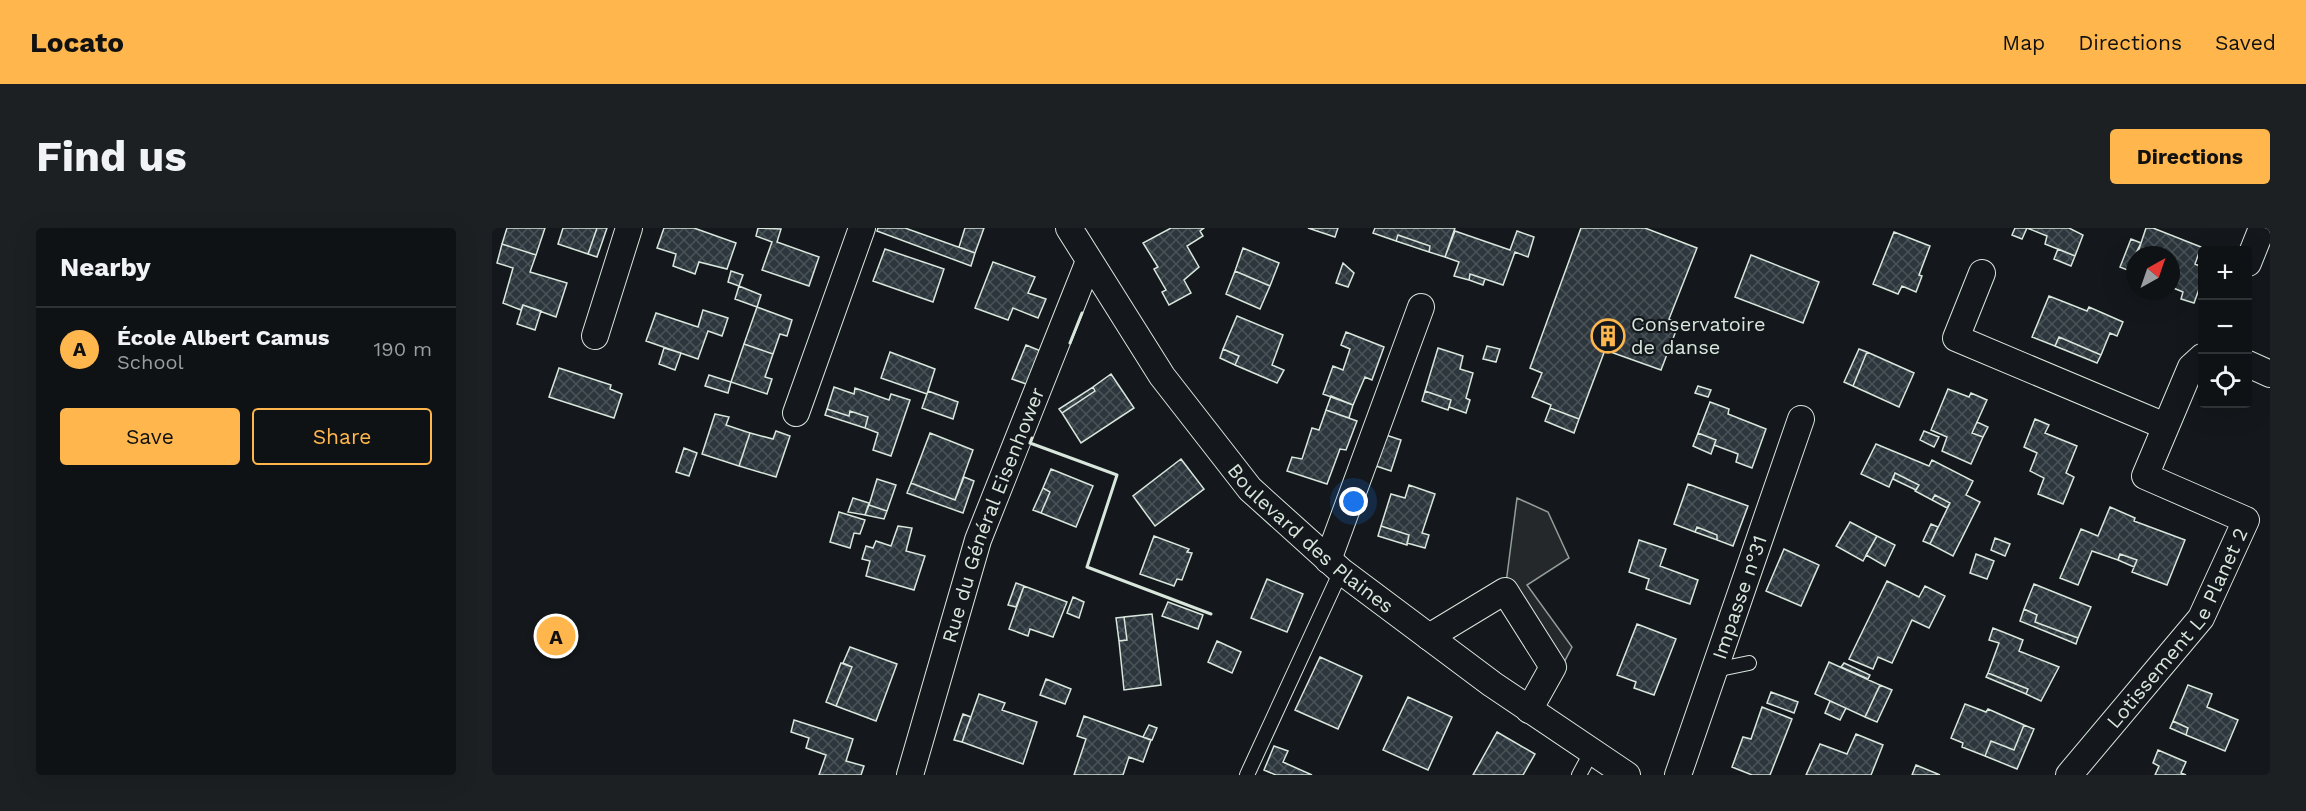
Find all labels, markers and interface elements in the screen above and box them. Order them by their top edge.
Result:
text: Locato [30,26,124,59]
text: Map [2002,30,2045,55]
text: Directions [2078,30,2182,55]
text: Saved [2215,30,2276,55]
button: Directions [2110,129,2270,184]
text: Find us [36,132,187,181]
north arrow [2126,246,2180,300]
map controls [2198,246,2252,408]
button: + [2198,246,2252,300]
text: Nearby [60,252,151,282]
button: − [2198,300,2252,354]
place label: Conservatoire de danse [1631,312,1765,359]
building icon: Conservatoire de danse [1590,318,1626,354]
text: École Albert Camus [117,325,330,350]
text: A [73,337,86,361]
text: 190 m [374,337,432,361]
text: School [117,350,184,374]
button: locate [2198,354,2252,408]
street label: Rue du Général Eisenhower [937,384,1049,646]
button: Save [60,408,240,465]
button: Share [252,408,432,465]
street label: Boulevard des Plaines [1223,459,1398,618]
your location [1339,487,1368,516]
street label: Lotissement Le Planet 2 [2102,524,2253,733]
street label: Impasse n°31 [1707,532,1772,662]
pin: A [536,614,576,658]

